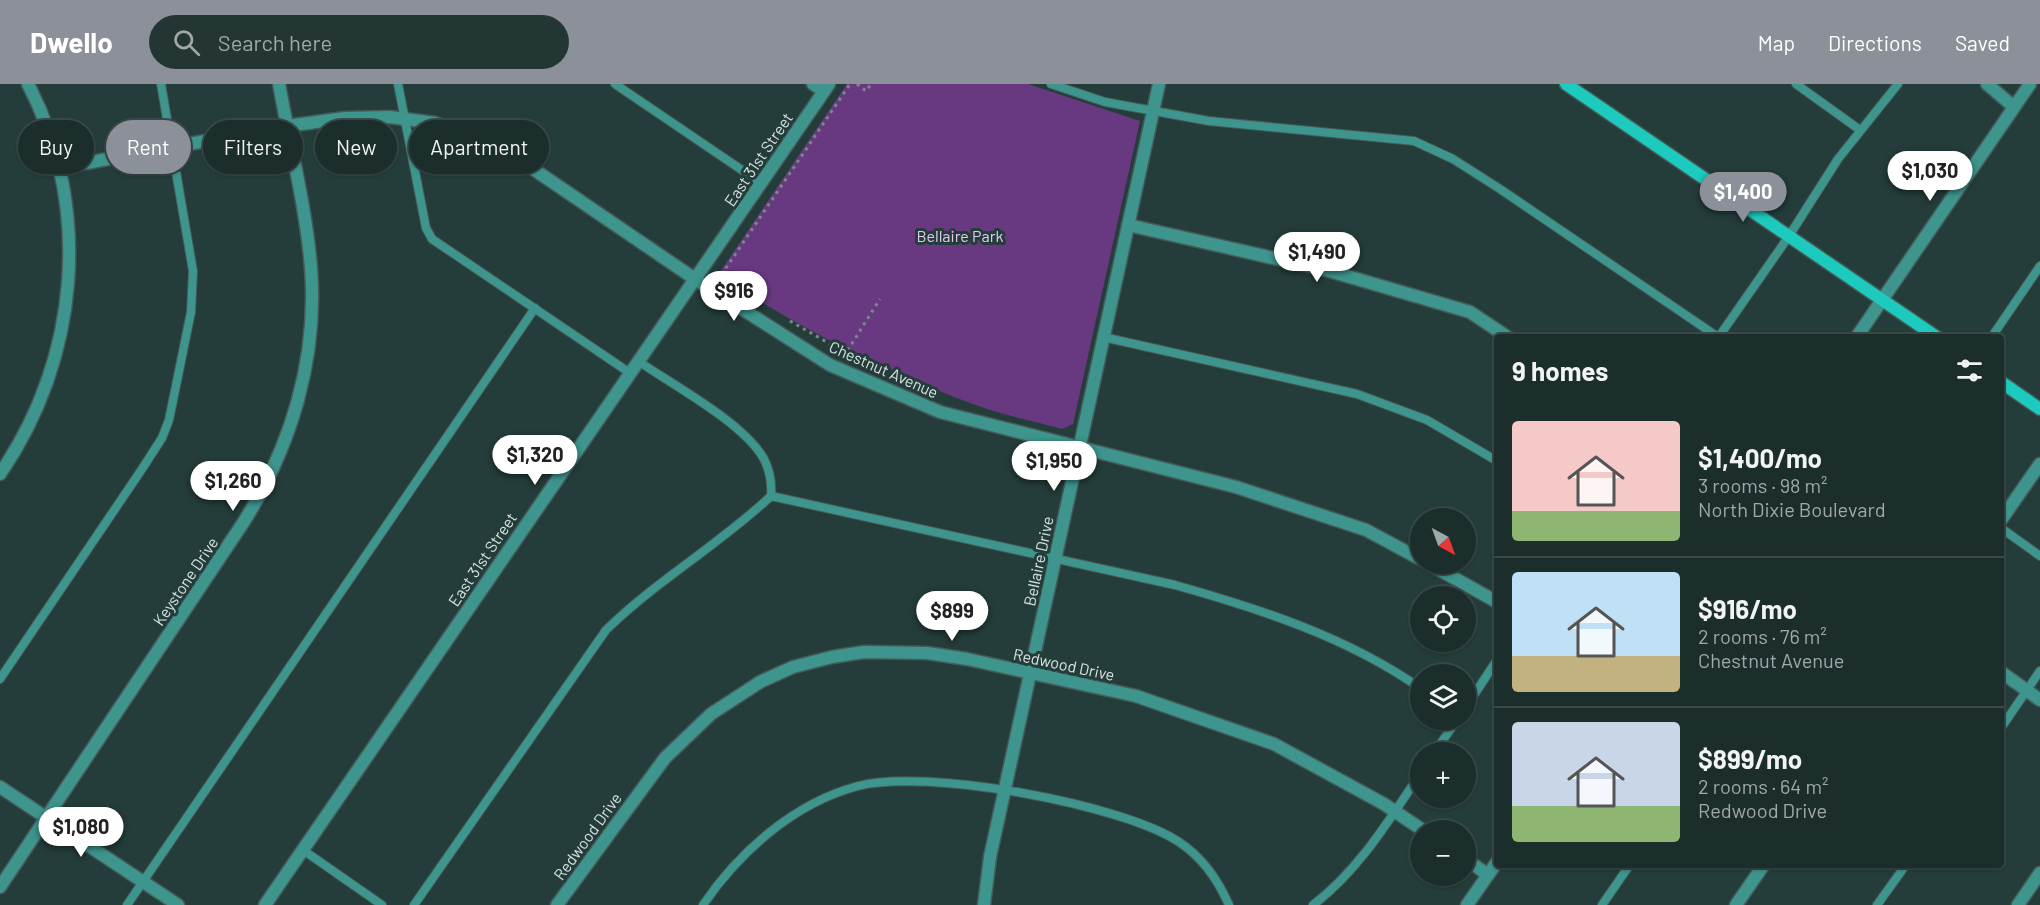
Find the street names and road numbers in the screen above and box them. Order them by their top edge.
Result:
street label: East 31st Street [720,109,796,209]
street label: Chestnut Avenue [827,336,941,402]
street label: East 31st Street [444,509,520,609]
street label: Bellaire Drive [1019,514,1057,608]
street label: Keystone Drive [148,533,222,629]
street label: Redwood Drive [1012,644,1116,684]
street label: Redwood Drive [549,789,625,883]

